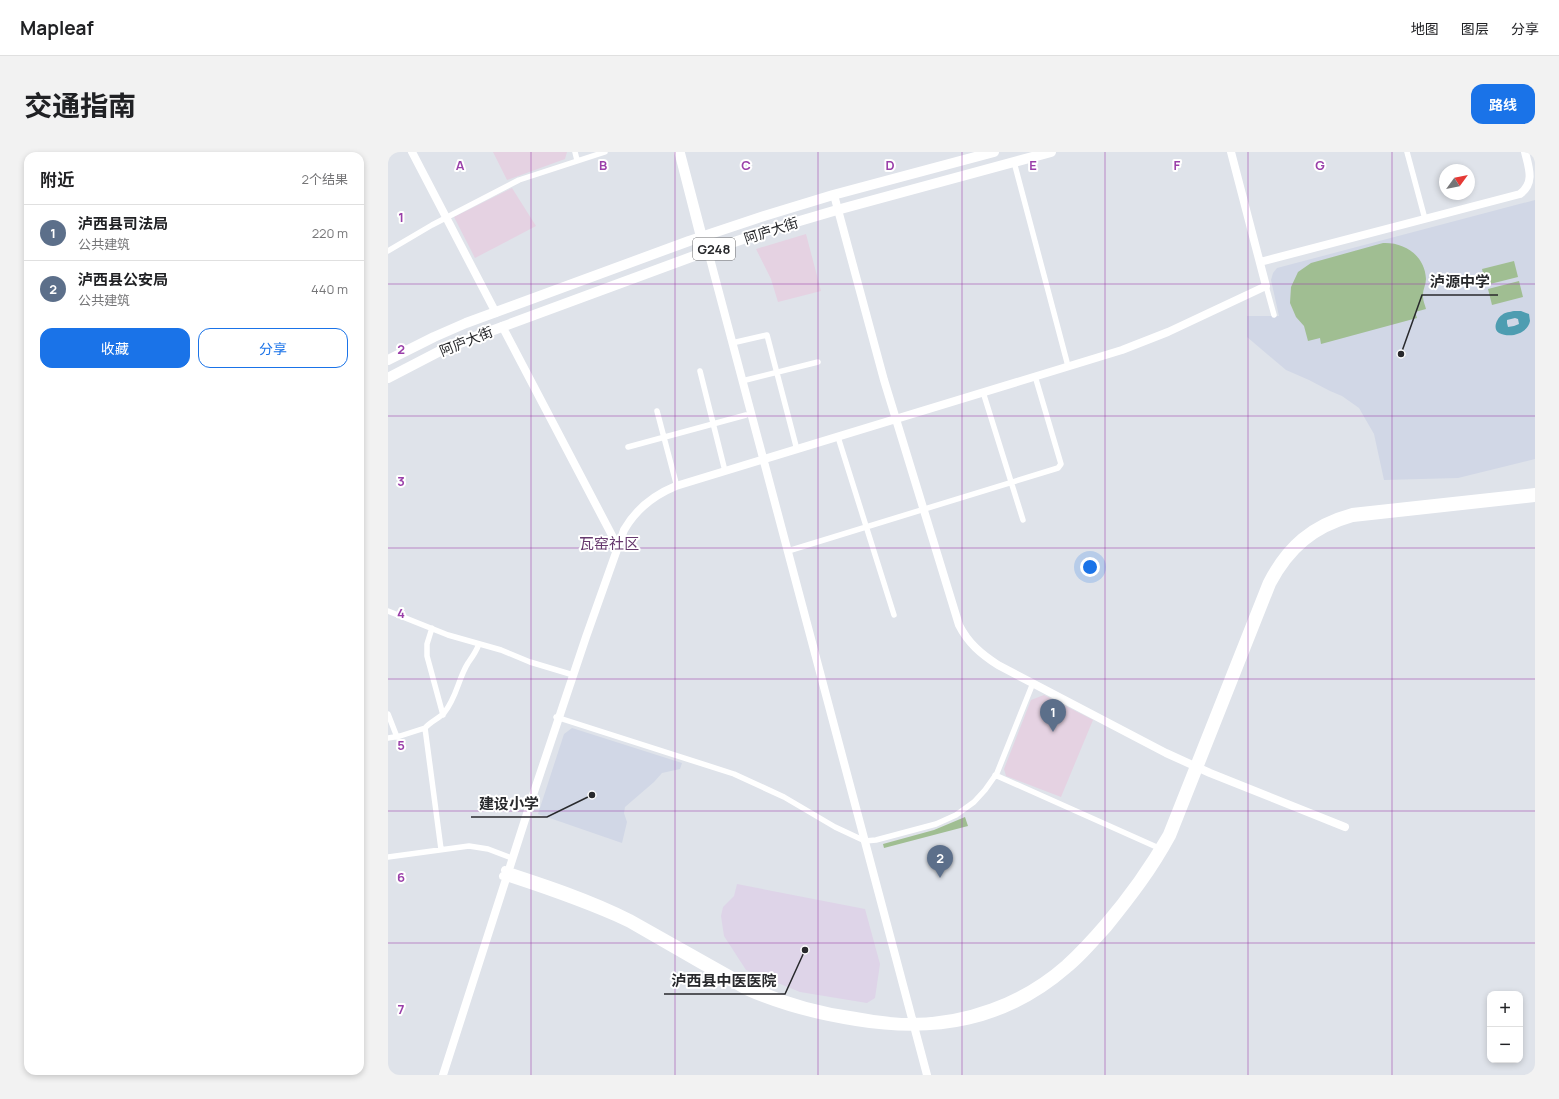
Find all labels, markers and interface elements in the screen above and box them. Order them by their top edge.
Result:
text: Mapleaf [20,15,94,41]
text: 地图 [1411,19,1439,38]
text: 图层 [1461,19,1489,38]
text: 分享 [1511,19,1539,38]
button: 路线 [1471,84,1535,124]
text: 交通指南 [24,86,136,124]
text: A [456,156,465,174]
text: B [599,156,607,174]
text: C [741,156,751,174]
text: D [885,156,895,174]
text: E [1029,156,1037,174]
text: F [1174,156,1181,174]
text: G [1315,156,1325,174]
north arrow [1439,164,1475,200]
text: 附近 [40,168,74,191]
text: 2个结果 [302,170,348,188]
text: 1 [398,208,404,226]
street label: 阿庐大街 [741,212,801,248]
text: 泸西县司法局 [78,213,168,234]
text: 1 [50,224,56,242]
text: 220 m [312,224,348,242]
text: 公共建筑 [78,235,130,253]
road number: G248 [693,238,735,260]
callout: 泸源中学 [1422,268,1498,295]
text: 泸西县公安局 [78,269,168,290]
text: 泸源中学 [1430,271,1490,292]
text: 2 [49,280,57,298]
text: 440 m [311,280,348,298]
text: 公共建筑 [78,291,130,309]
street label: 阿庐大街 [436,322,496,360]
button: 收藏 [40,328,190,368]
button: 分享 [198,328,348,368]
text: 2 [397,340,405,358]
text: 3 [397,472,405,490]
district label: 瓦窑社区 [579,533,639,554]
your location [1080,557,1100,577]
text: 4 [397,604,405,622]
pin: 1 [1040,699,1066,732]
text: 5 [397,736,405,754]
callout: 建设小学 [471,790,547,817]
text: 建设小学 [479,793,539,814]
pin: 2 [927,845,953,878]
text: 6 [397,868,405,886]
callout: 泸西县中医医院 [664,967,785,994]
text: 泸西县中医医院 [671,970,777,991]
map controls [1487,991,1523,1063]
button: + [1487,991,1523,1027]
text: 7 [398,1000,405,1018]
button: − [1487,1027,1523,1063]

